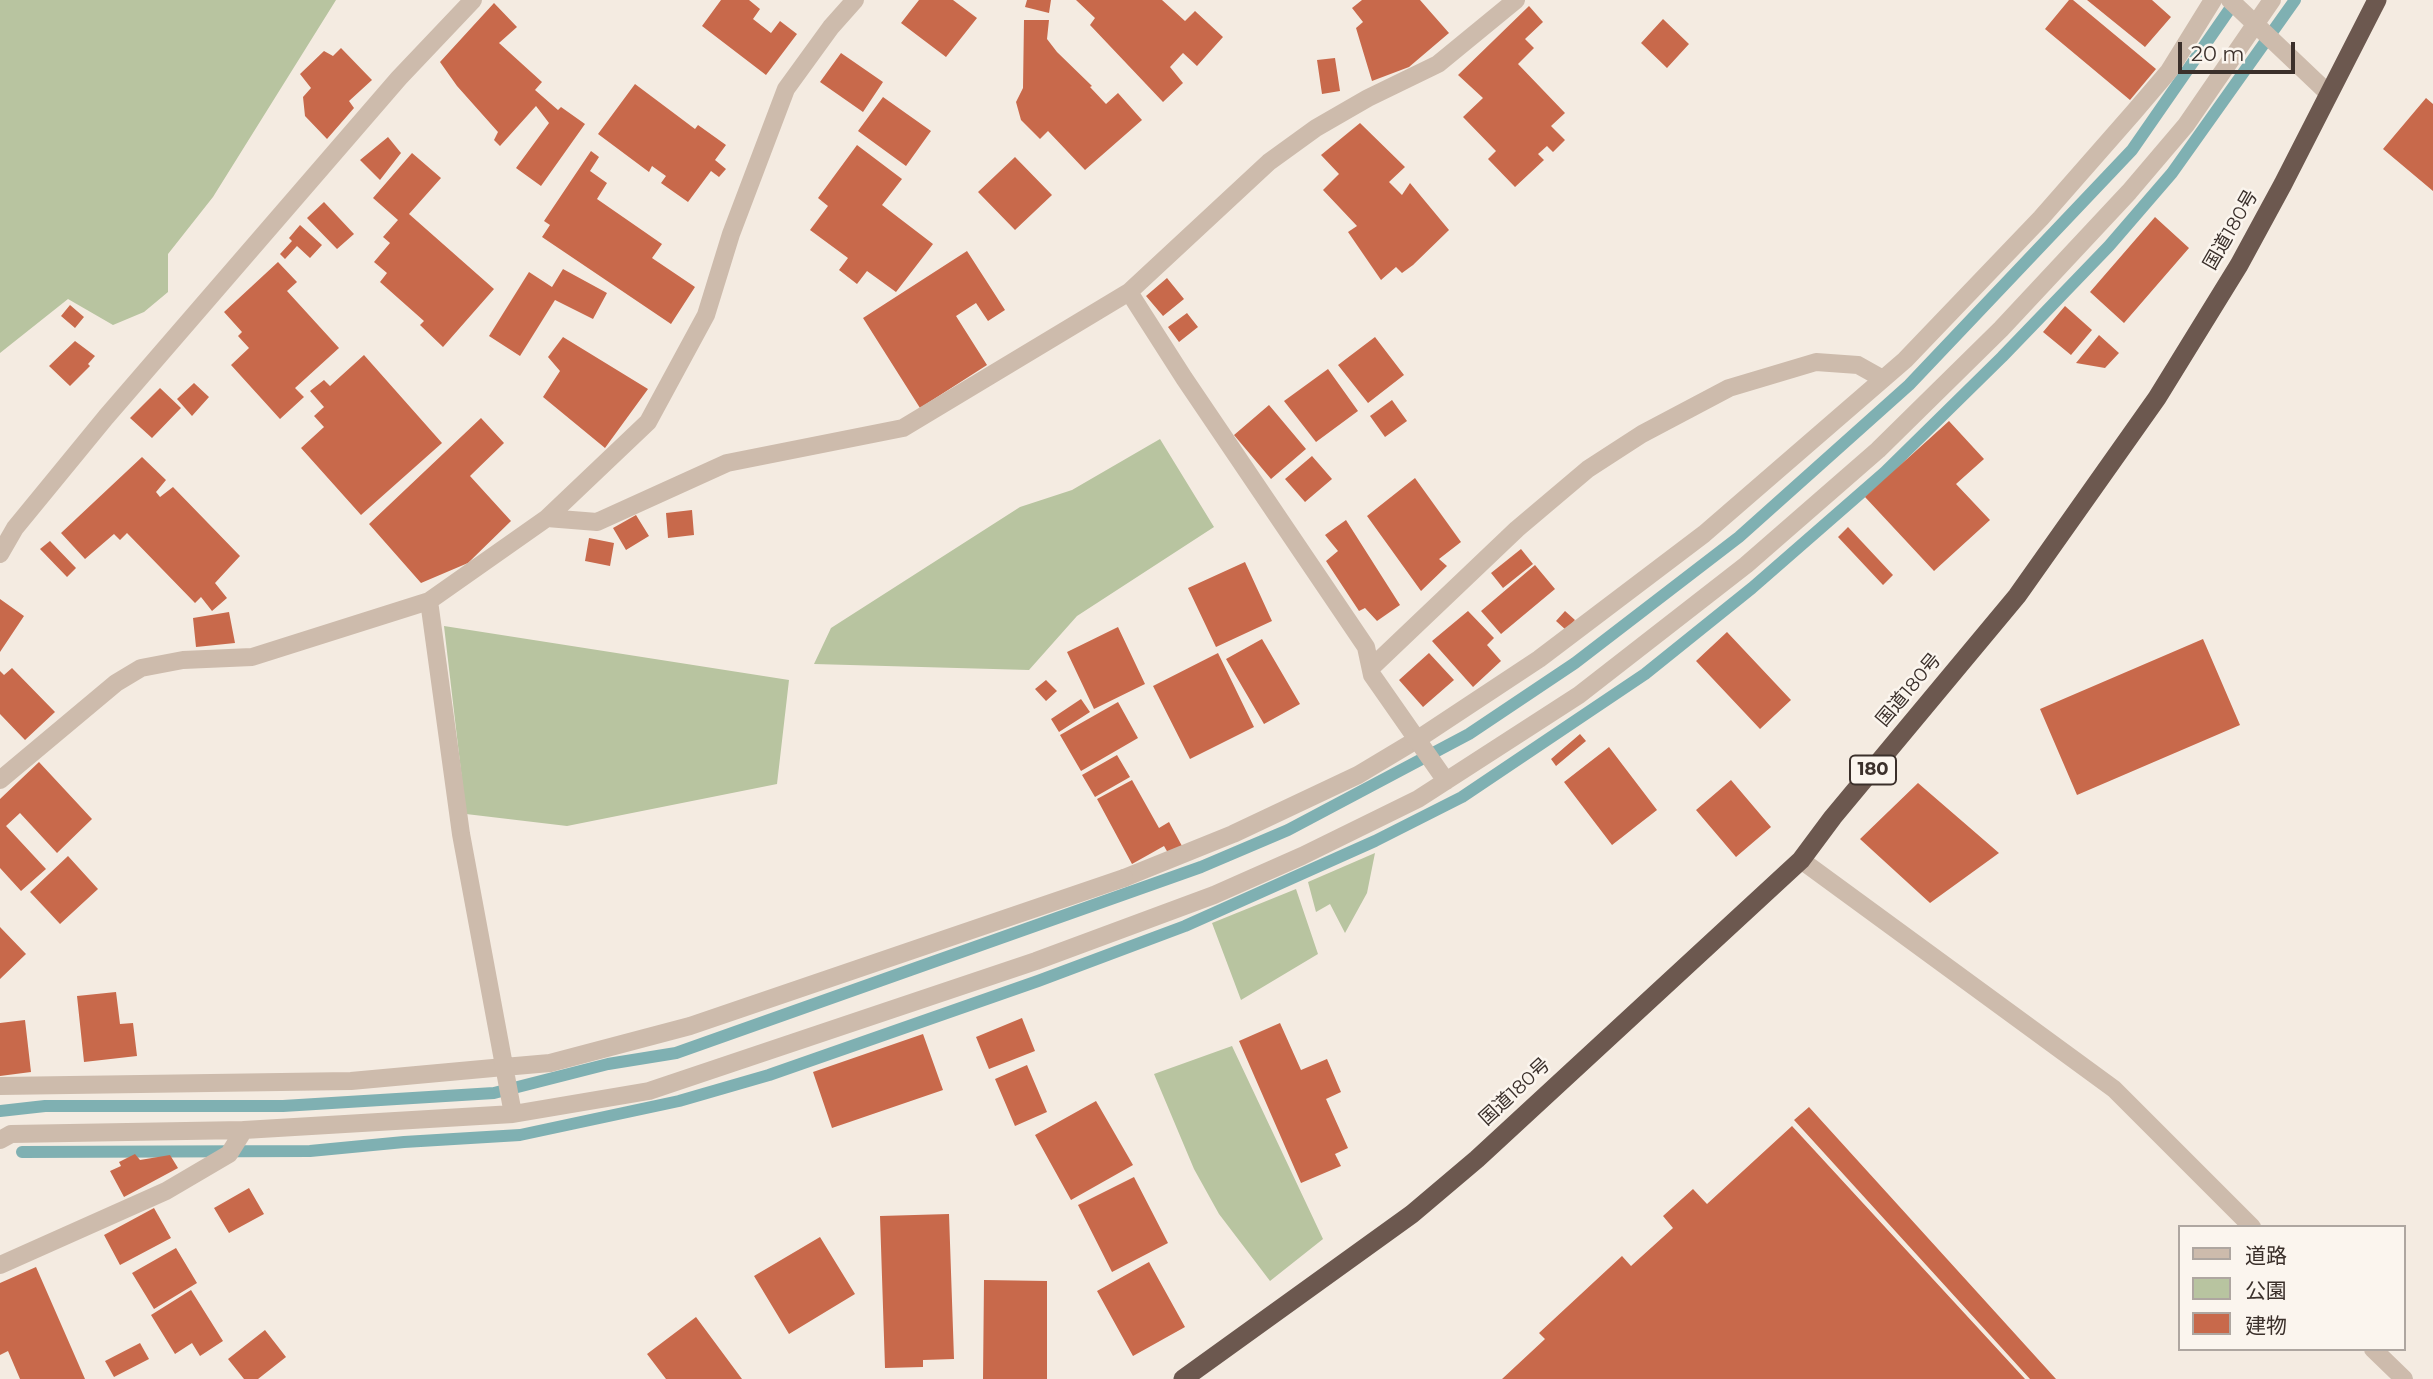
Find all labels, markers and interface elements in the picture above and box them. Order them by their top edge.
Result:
scale bar [2181,28,2298,72]
text: 20 m [2191,41,2245,66]
street label: 国道180号 [2199,186,2263,274]
street label: 国道180号 [1872,649,1946,731]
road number: 180 [1850,756,1896,784]
street label: 国道180号 [1475,1053,1555,1131]
legend [2178,1225,2405,1351]
text: 道路 [2245,1243,2287,1268]
text: 公園 [2245,1278,2287,1303]
text: 建物 [2245,1313,2287,1338]

